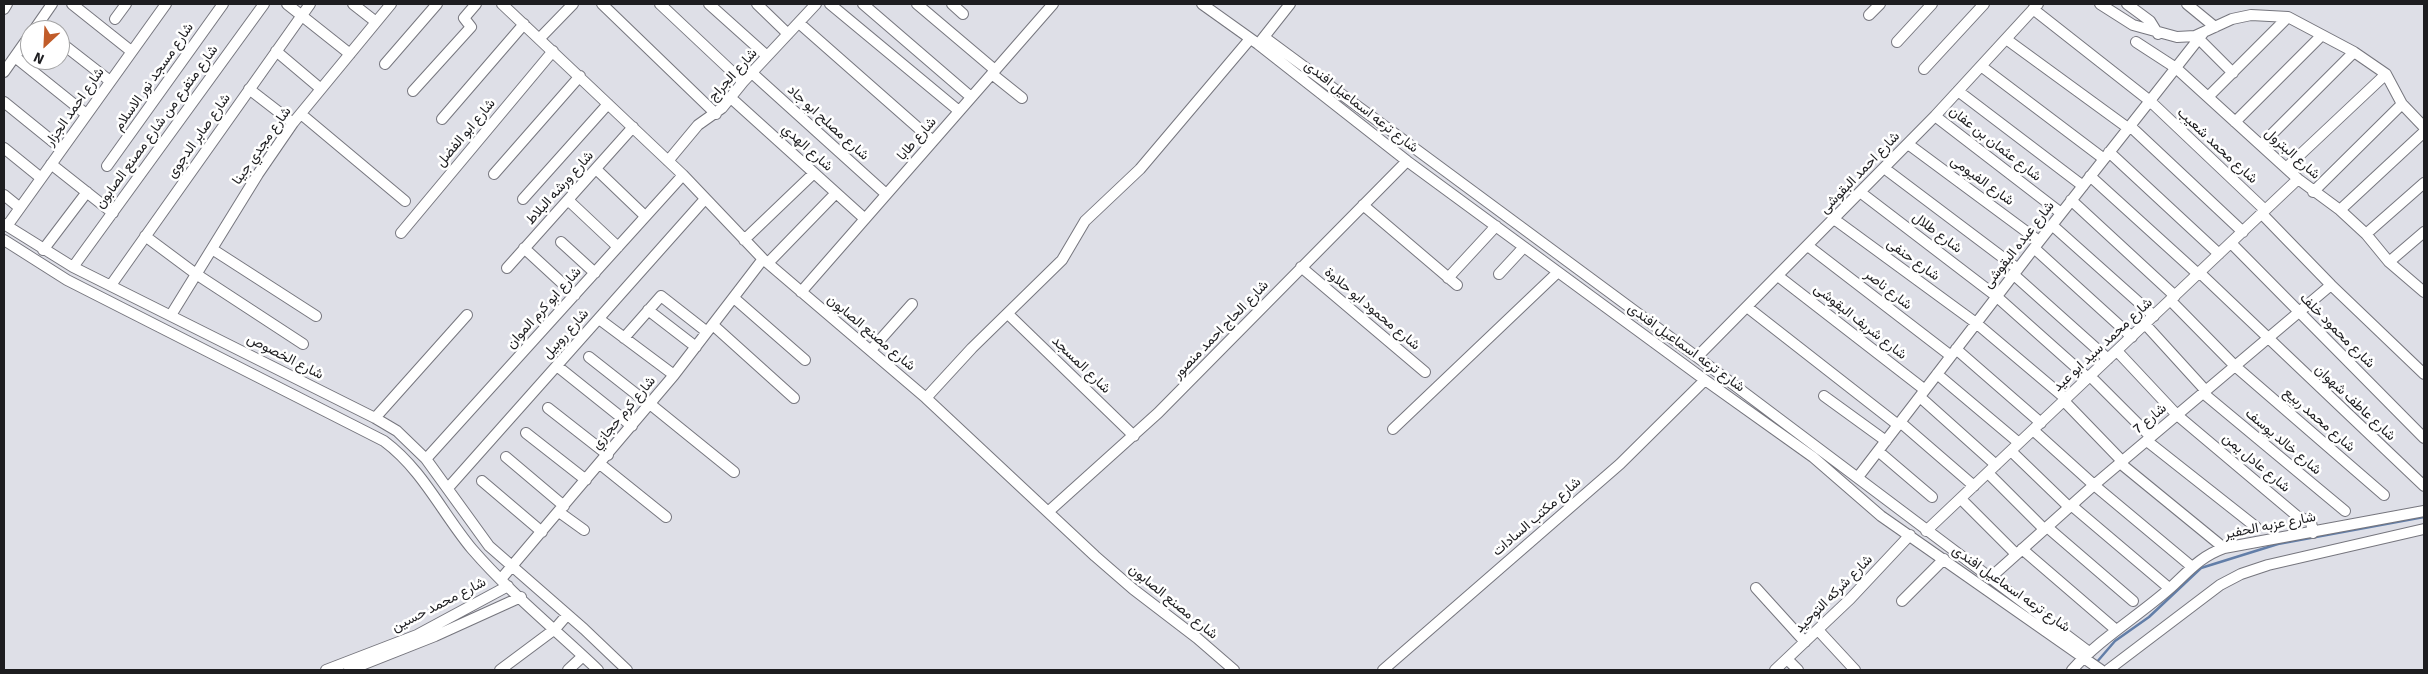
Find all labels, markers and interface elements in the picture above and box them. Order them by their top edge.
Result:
north arrow [20,20,70,70]
street label: شارع مسجد نور الاسلام [111,20,197,134]
street label: شارع متفرع من شارع مصنع الصابون [92,42,222,212]
street label: شارع الجراج [705,45,761,105]
text: N [31,48,47,68]
street label: شارع ترعه اسماعيل افندى [1300,57,1422,157]
street label: شارع احمد الجزار [42,65,108,149]
street label: شارع مصلح ابو جاد [784,82,872,164]
street label: شارع صابر الدجوى [164,90,234,182]
street label: شارع ابو الفضل [433,96,499,170]
street label: شارع عثمان بن عفان [1945,103,2045,185]
street label: شارع مجدي جينا [229,104,295,188]
street label: شارع محمد شعيب [2173,104,2261,188]
street label: شارع طابا [894,114,940,164]
street label: شارع الهدي [778,121,836,175]
street label: شارع البترول [2261,125,2323,183]
street label: شارع احمد البقوشى [1816,128,1904,218]
street label: شارع ورشه البلاط [522,148,598,228]
street label: شارع الفيومى [1947,152,2017,210]
street label: شارع عبده البقوشى [1980,198,2058,292]
street label: شارع طلال [1909,209,1965,257]
street label: شارع حنفى [1883,235,1943,285]
street label: شارع ابو كرم الموان [503,264,585,352]
street label: شارع محمود ابو حلاوة [1321,264,1423,354]
street label: شارع ناصر [1861,266,1915,314]
street label: شارع الحاج احمد منصور [1170,277,1272,383]
street label: شارع شريف البقوشى [1810,280,1910,364]
street label: شارع محمود خلف [2296,290,2378,372]
street label: شارع مصنع الصابون [824,291,918,375]
street label: شارع محمد سيد ابو عيد [2050,295,2156,395]
street label: شارع ترعه اسماعيل افندى [1624,300,1748,396]
street label: شارع روبيل [539,306,593,362]
street label: شارع الخصوص [244,330,326,384]
street label: شارع المسجد [1048,333,1114,397]
street label: شارع عاطف شهوان [2311,361,2399,445]
street label: شارع كرم حجازي [589,373,659,453]
street label: شارع محمد ربيع [2280,384,2358,456]
street label: شارع 7 [2130,400,2170,438]
street label: شارع خالد يوسف [2242,405,2324,479]
street label: شارع عادل يمن [2219,430,2293,496]
street label: شارع مكتب السادات [1489,474,1585,560]
street label: شارع عزبه الحفير [2223,509,2317,543]
street label: شارع ترعه اسماعيل افندى [1949,542,2073,636]
street label: شارع شركه التوحيد [1792,552,1876,636]
street label: شارع مصنع الصابون [1125,561,1221,643]
street label: شارع محمد حسين [389,574,489,636]

